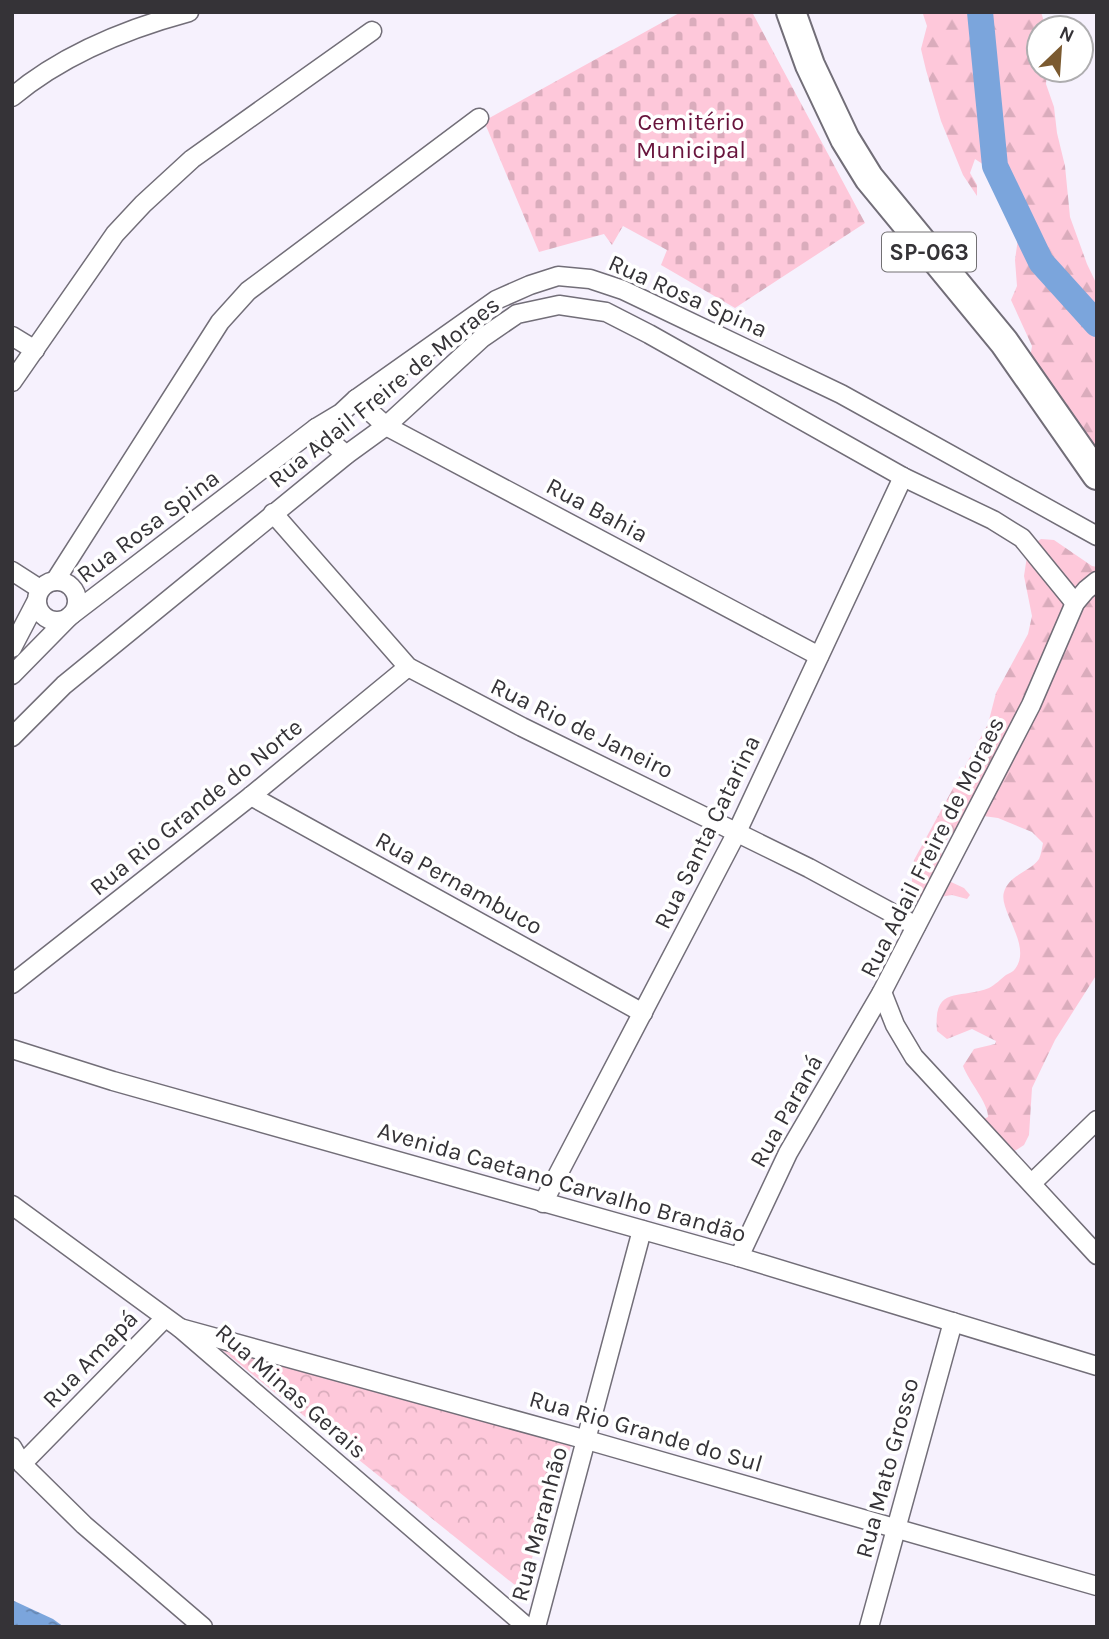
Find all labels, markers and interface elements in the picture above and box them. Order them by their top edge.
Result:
north arrow [1025,14,1095,84]
text: N [1056,22,1078,47]
park label: Cemitério Municipal [636,108,746,164]
road number: SP-063 [882,232,976,272]
street label: Rua Rosa Spina [604,248,772,344]
street label: Rua Adail Freire de Moraes [263,290,505,494]
street label: Rua Rosa Spina [71,463,225,589]
street label: Rua Bahia [541,472,653,548]
street label: Rua Rio de Janeiro [486,672,678,784]
street label: Rua Adail Freire de Moraes [854,712,1010,982]
street label: Rua Rio Grande do Norte [84,713,308,901]
street label: Rua Santa Catarina [648,731,766,933]
street label: Rua Pernambuco [371,825,547,941]
street label: Rua Paraná [744,1050,828,1172]
street label: Avenida Caetano Carvalho Brandão [375,1116,749,1248]
street label: Rua Amapá [37,1304,143,1414]
street label: Rua Minas Gerais [210,1318,372,1464]
street label: Rua Mato Grosso [850,1375,924,1561]
street label: Rua Rio Grande do Sul [526,1384,766,1478]
street label: Rua Maranhão [505,1444,573,1604]

